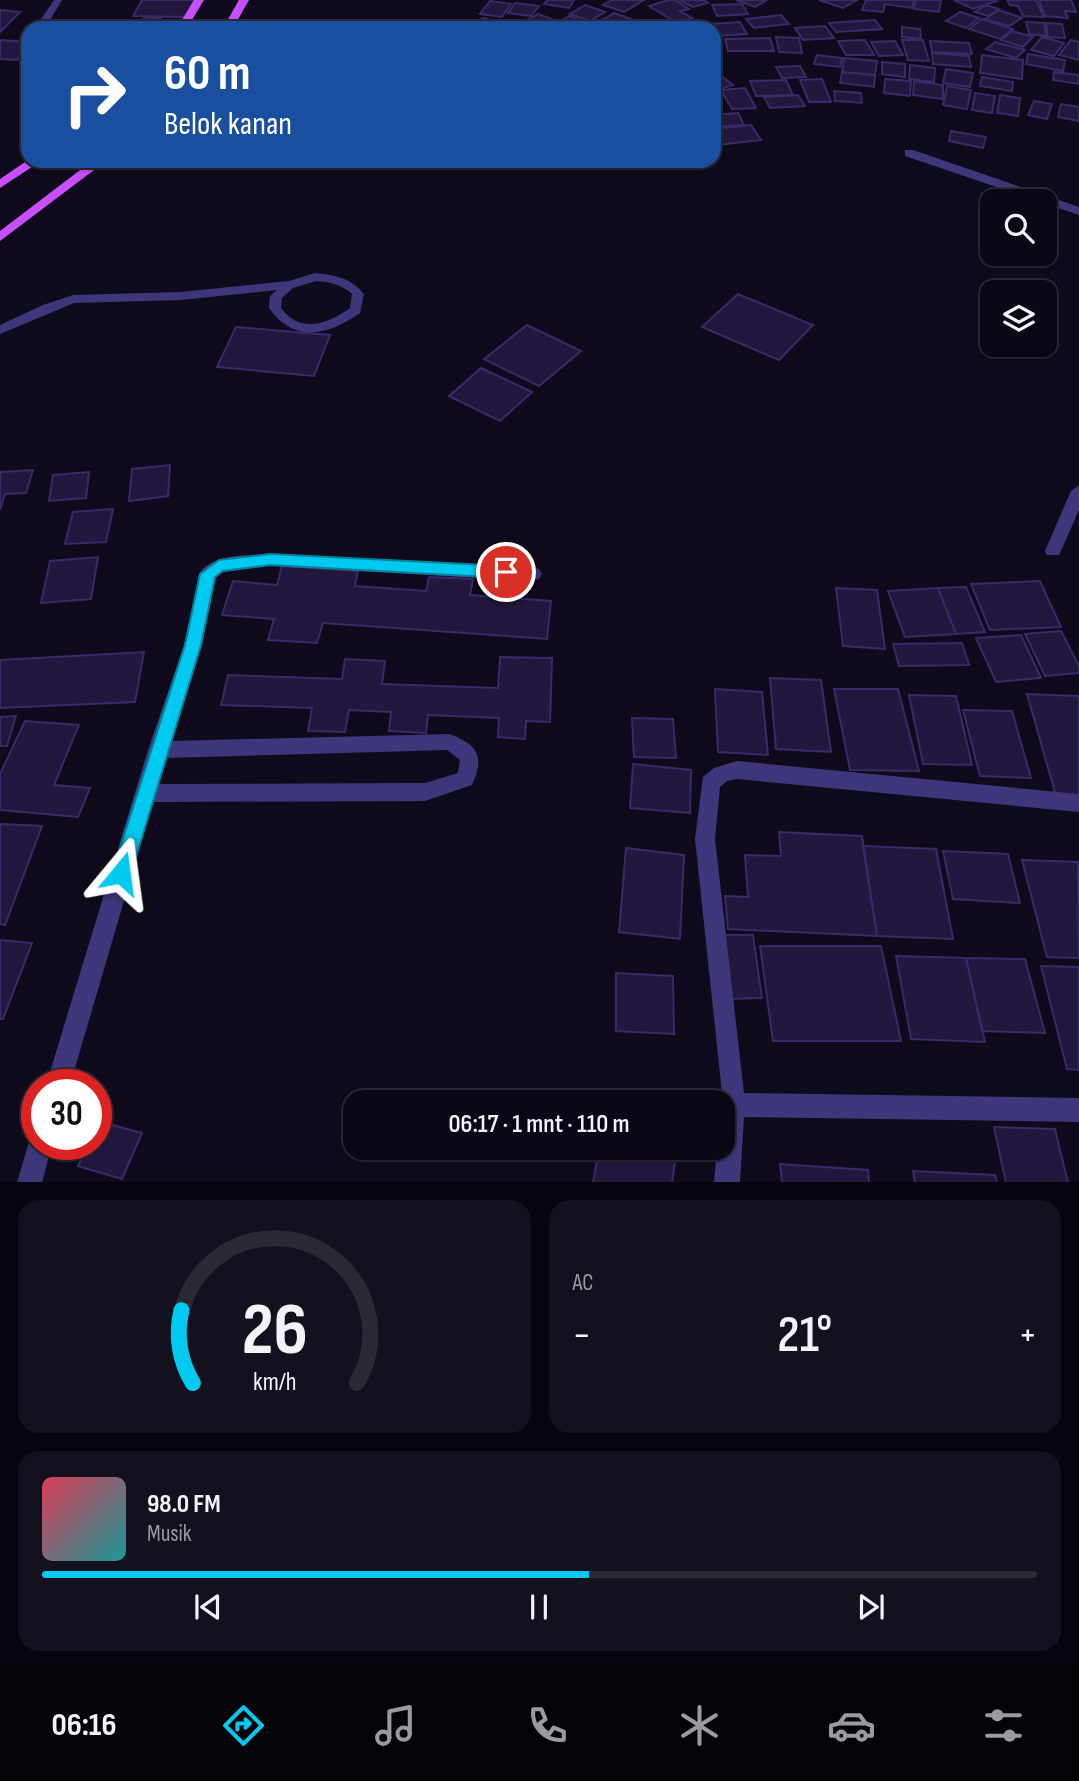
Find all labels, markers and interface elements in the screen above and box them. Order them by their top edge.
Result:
text: 60 m [164,45,251,104]
icon: right [49,49,140,140]
text: Belok kanan [164,105,292,144]
map controls [980,189,1057,357]
button: search [980,189,1057,266]
button: layers [980,280,1057,357]
pin [476,542,536,602]
icon: arrive [487,553,525,591]
position arrow [84,836,158,910]
speed limit sign: 30 [21,1069,112,1160]
text: 06:17 · 1 mnt · 110 m [449,1109,630,1140]
text: AC [573,1269,593,1297]
text: 26 [241,1287,307,1375]
text: 21° [777,1304,832,1367]
text: − [573,1313,591,1358]
text: + [1018,1313,1037,1358]
text: km/h [253,1366,296,1397]
text: 98.0 FM [147,1489,221,1520]
text: Musik [147,1520,192,1548]
icon: previous [189,1588,227,1626]
icon: pause [520,1588,558,1626]
icon: next [852,1588,890,1626]
icon: directions [219,1701,268,1750]
icon: music [371,1701,420,1750]
icon: phone [523,1701,572,1750]
icon: climate [675,1701,724,1750]
icon: car [827,1701,876,1750]
icon: filters [979,1701,1028,1750]
text: 06:16 [51,1706,116,1745]

